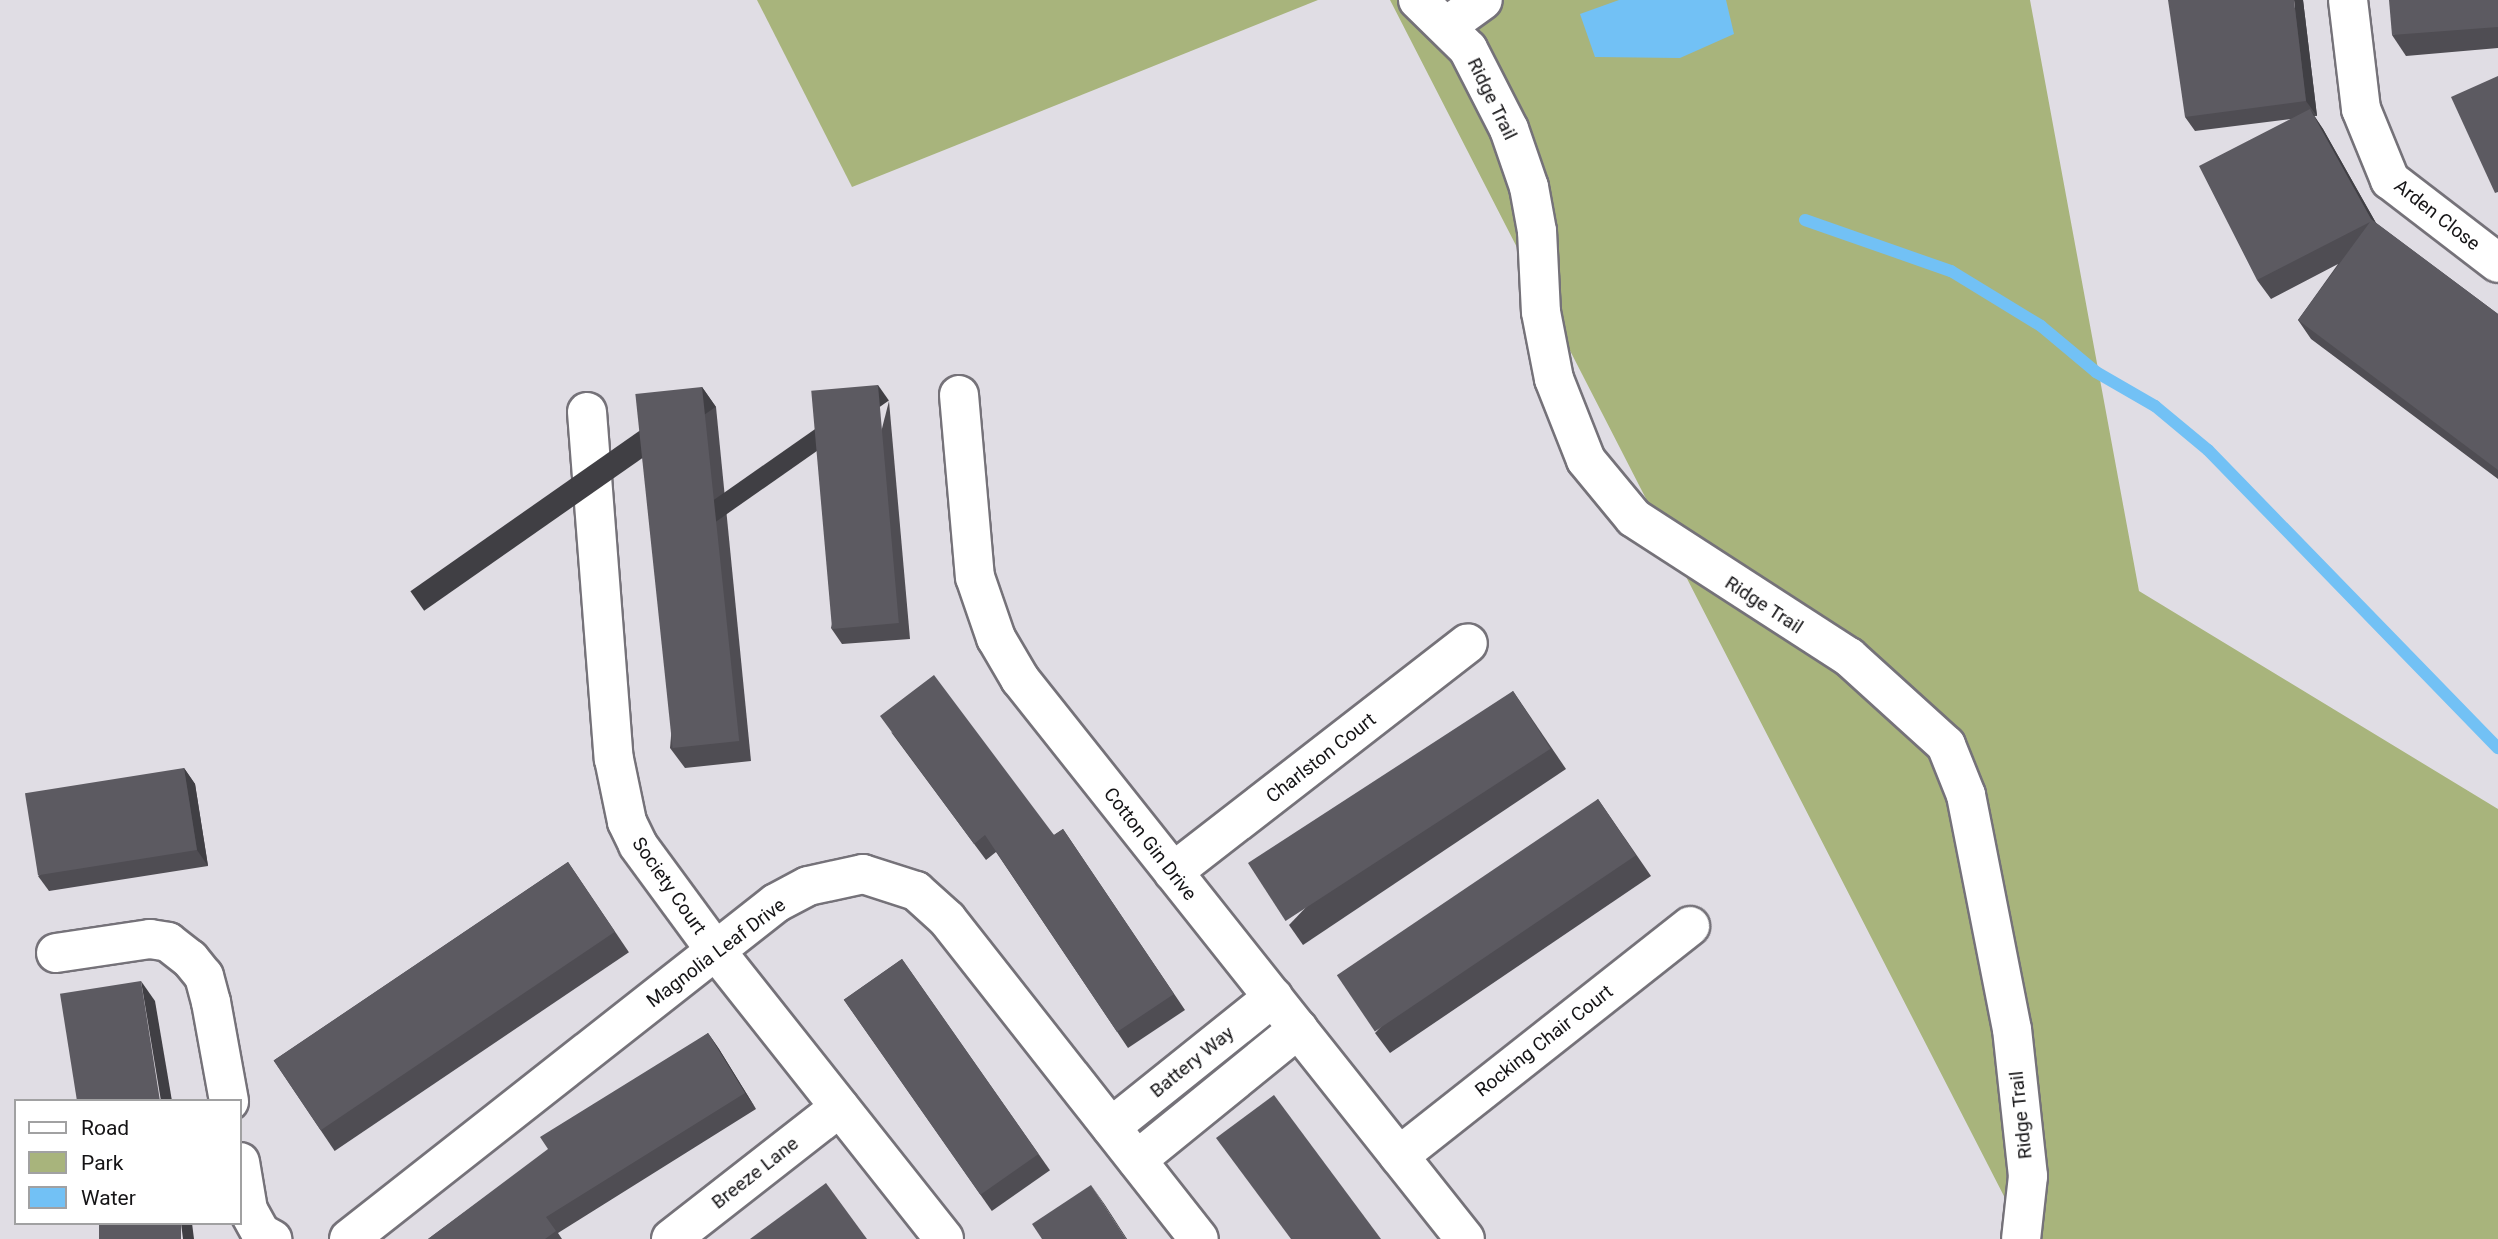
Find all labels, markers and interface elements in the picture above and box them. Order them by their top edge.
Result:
street label: Ridge Trail [1462,54,1522,144]
street label: Arden Close [2390,175,2484,255]
street label: Ridge Trail [1721,571,1807,639]
street label: Charlston Court [1262,708,1380,808]
street label: Cotton Gin Drive [1099,783,1201,905]
street label: Society Court [627,833,711,939]
street label: Magnolia Leaf Drive [642,893,790,1013]
street label: Rocking Chair Court [1471,980,1617,1102]
street label: Battery Way [1146,1021,1238,1103]
street label: Ridge Trail [2005,1070,2037,1160]
legend [14,1099,242,1225]
text: Road [81,1116,129,1140]
street label: Breeze Lane [707,1132,803,1214]
text: Park [81,1151,123,1175]
text: Water [81,1186,136,1210]

